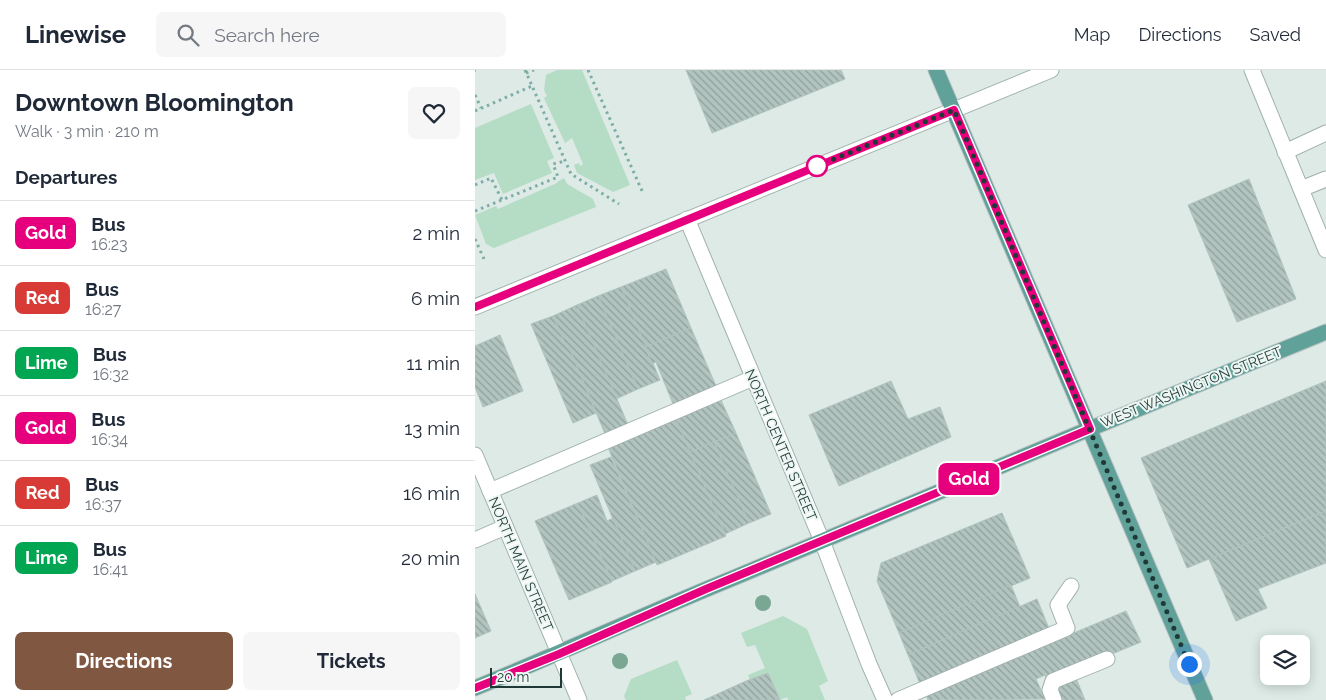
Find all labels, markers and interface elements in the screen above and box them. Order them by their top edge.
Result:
search box [156,12,506,57]
text: Linewise [25,20,126,49]
icon: search [174,21,202,49]
text: Search here [214,24,320,46]
text: Map [1074,24,1110,45]
text: Directions [1138,24,1222,45]
text: Saved [1250,24,1301,45]
button: heart [408,87,460,139]
text: Downtown Bloomington [15,88,294,117]
text: Walk · 3 min · 210 m [15,122,159,141]
unlabelled marker [806,155,828,177]
text: Departures [15,166,117,188]
text: Bus [91,213,125,235]
text: Gold [25,222,66,243]
text: 2 min [413,222,460,244]
text: 16:23 [91,235,128,254]
text: Bus [85,278,119,300]
text: Red [25,287,60,308]
text: 6 min [411,287,460,309]
text: 16:27 [85,300,121,319]
text: Bus [93,343,127,365]
street label: WEST WASHINGTON STREET [1098,343,1284,431]
text: Lime [25,352,68,373]
text: 11 min [406,352,460,374]
text: 16:32 [93,365,129,384]
street label: NORTH CENTER STREET [742,367,820,524]
text: Bus [91,408,125,430]
text: Gold [25,417,66,438]
text: 13 min [404,417,460,439]
text: 16:34 [91,430,128,449]
line badge: Gold [934,463,1004,495]
text: Gold [948,468,990,489]
text: Bus [85,473,119,495]
text: Red [25,482,60,503]
text: 16 min [403,482,460,504]
text: 16:37 [85,495,122,514]
street label: NORTH MAIN STREET [485,495,557,634]
text: Bus [93,538,127,560]
text: Lime [25,547,68,568]
text: 20 min [401,547,460,569]
text: 16:41 [93,560,128,579]
button: Directions [15,632,233,690]
button: Tickets [243,632,460,690]
map controls [1260,635,1310,685]
button: layers [1260,635,1310,685]
your location [1177,652,1202,677]
scale bar [490,665,563,688]
text: 20 m [497,669,529,685]

